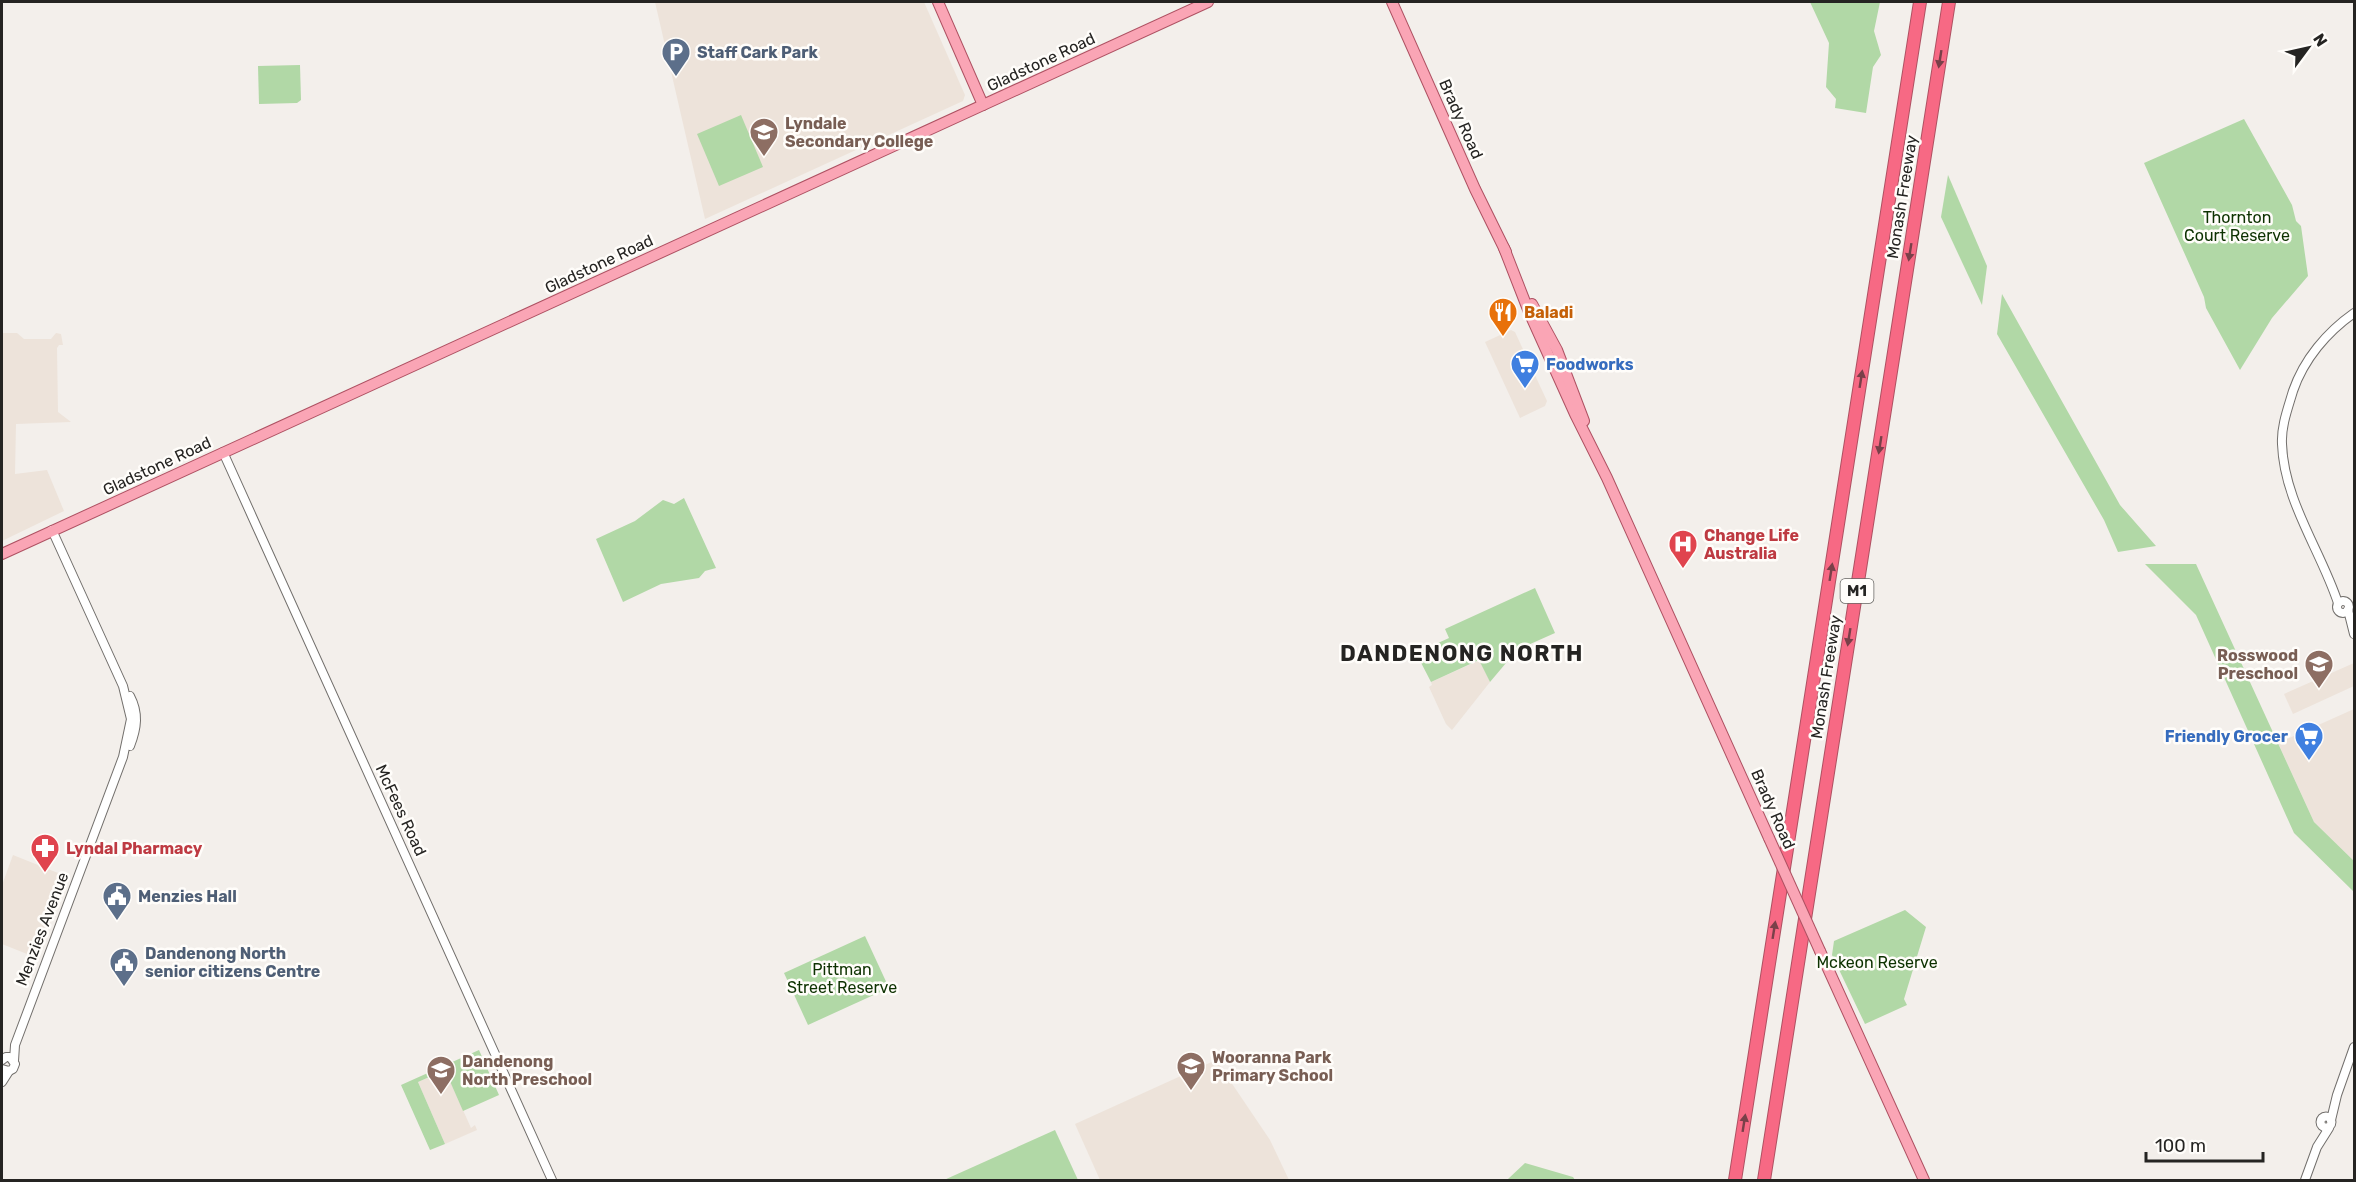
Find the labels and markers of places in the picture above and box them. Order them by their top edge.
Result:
parking icon: Staff Cark Park [660,36,692,78]
place label: Staff Cark Park [697,43,818,62]
place label: Lyndale Secondary College [785,114,933,151]
school or university icon: Lyndale Secondary College [748,116,780,158]
restaurant icon: Baladi [1487,296,1519,338]
place label: Baladi [1524,303,1573,322]
supermarket icon: Foodworks [1509,348,1541,390]
place label: Foodworks [1546,355,1634,374]
place label: Change Life Australia [1704,526,1799,563]
hospital icon: Change Life Australia [1667,528,1699,570]
place label: Rosswood Preschool [2217,646,2298,683]
school or university icon: Rosswood Preschool [2303,648,2335,690]
supermarket icon: Friendly Grocer [2293,720,2325,762]
place label: Friendly Grocer [2165,727,2289,746]
pharmacy icon: Lyndal Pharmacy [29,832,61,874]
place label: Lyndal Pharmacy [66,839,203,858]
public building icon: Menzies Hall [101,880,133,922]
place label: Menzies Hall [138,887,237,906]
place label: Dandenong North senior citizens Centre [145,944,320,981]
public building icon: Dandenong North senior citizens Centre [108,946,140,988]
place label: Wooranna Park Primary School [1212,1048,1333,1085]
school or university icon: Wooranna Park Primary School [1175,1050,1207,1092]
place label: Dandenong North Preschool [462,1052,592,1089]
school or university icon: Dandenong North Preschool [425,1054,457,1096]

